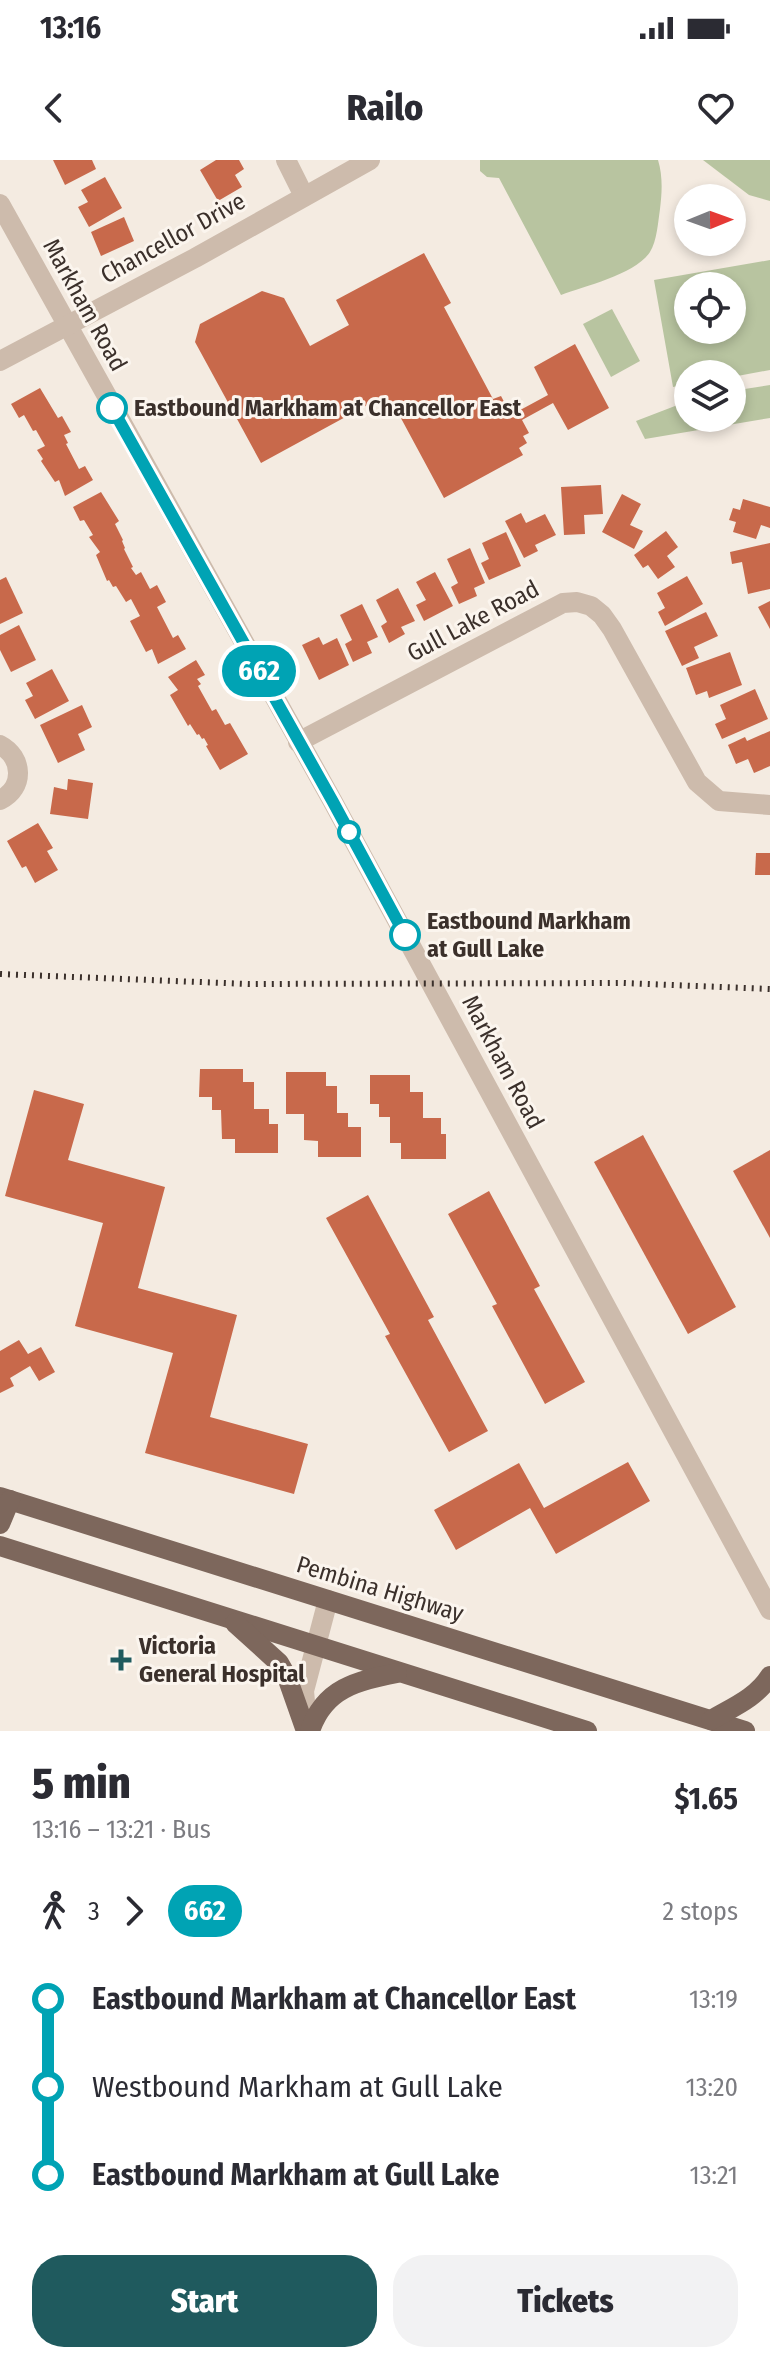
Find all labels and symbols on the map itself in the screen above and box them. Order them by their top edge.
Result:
north arrow [674,184,746,256]
street label: Chancellor Drive [96,187,250,289]
street label: Markham Road [37,234,133,376]
marker: Eastbound Markham at Chancellor East [97,393,127,423]
place label: Eastbound Markham at Chancellor East [134,394,522,422]
street label: Gull Lake Road [402,575,544,667]
line badge: 662 [213,645,305,697]
unlabelled marker [338,821,360,843]
place label: Eastbound Markham at Gull Lake [427,907,631,963]
marker: Eastbound Markham at Gull Lake [390,920,420,950]
street label: Markham Road [456,991,550,1133]
street label: Pembina Highway [293,1550,467,1628]
place label: Victoria General Hospital [138,1632,305,1688]
marker: Victoria General Hospital [110,1649,132,1671]

